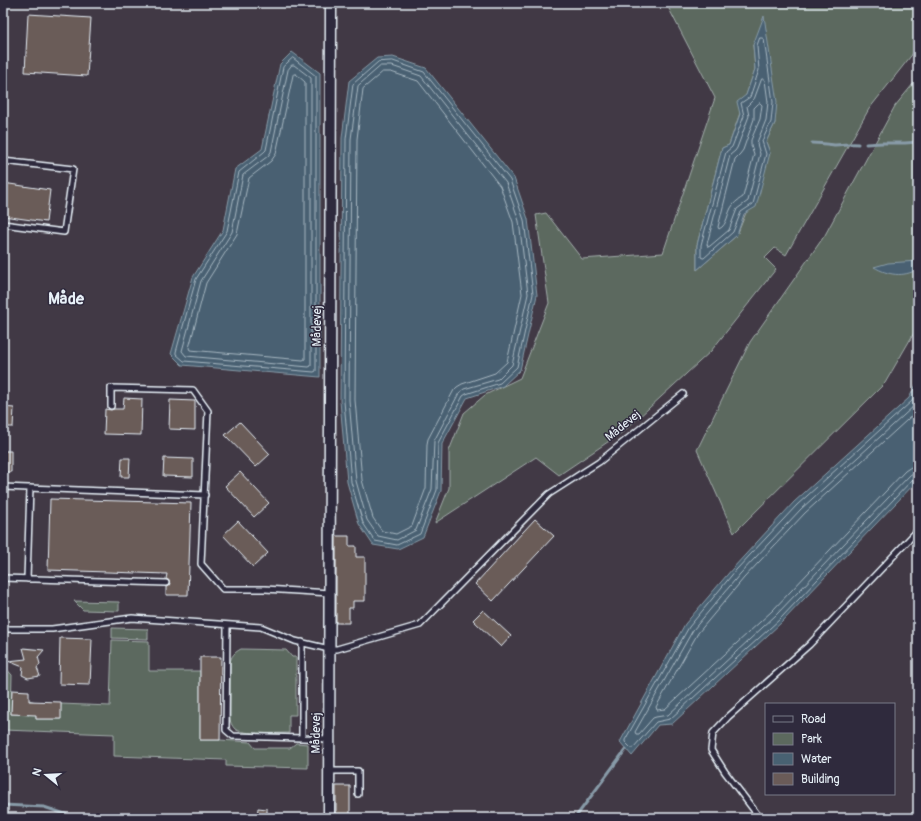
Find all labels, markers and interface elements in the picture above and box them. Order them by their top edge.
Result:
district label: Måde [48,289,85,309]
street label: Mådevej [310,305,325,346]
street label: Mådevej [602,407,644,445]
legend [765,703,895,795]
street label: Mådevej [309,712,324,753]
text: Road [801,712,826,727]
text: Park [801,732,822,747]
text: Water [801,752,832,767]
north arrow [26,755,66,795]
text: N [30,766,44,778]
text: Building [801,772,840,787]

